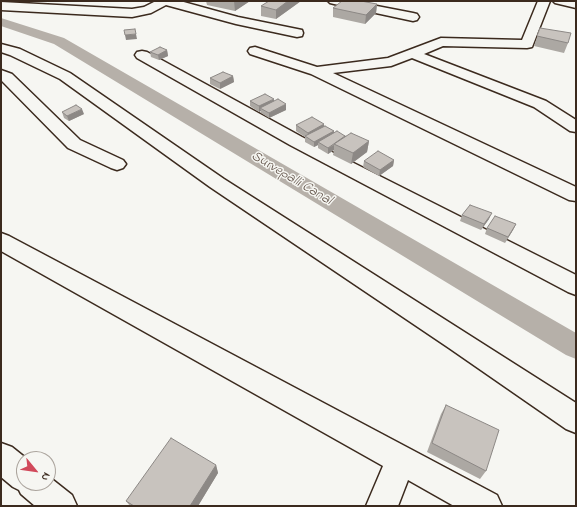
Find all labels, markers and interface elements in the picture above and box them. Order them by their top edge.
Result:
water label: Survepalli Canal [248,148,334,210]
north arrow [16,451,56,491]
text: N [37,469,54,483]

